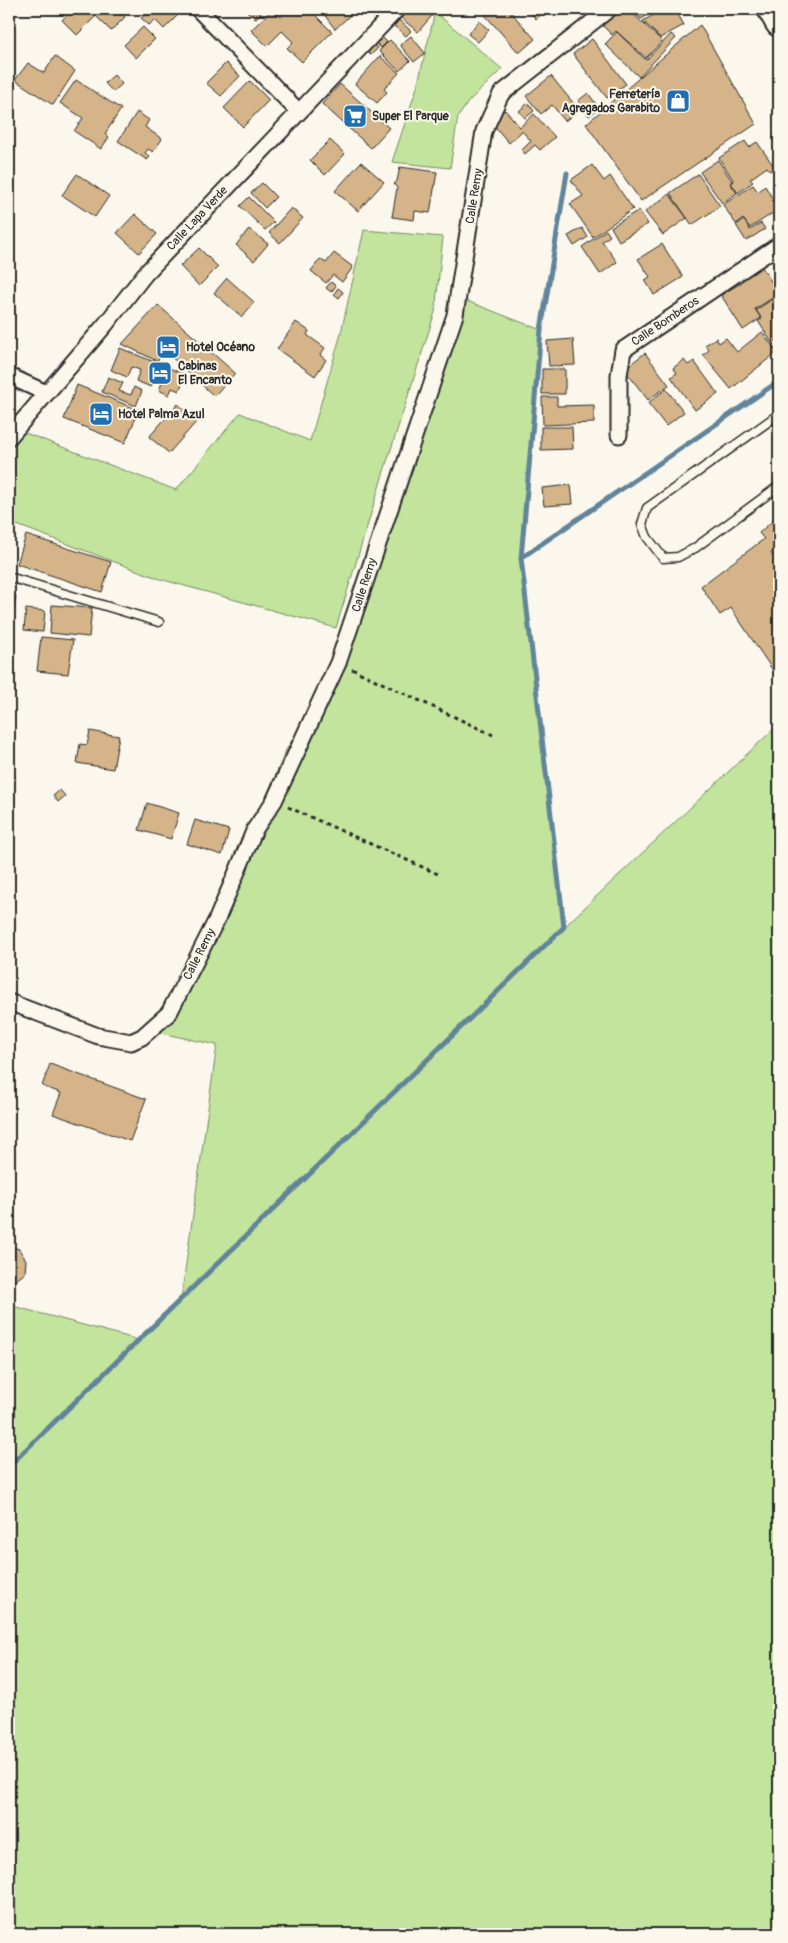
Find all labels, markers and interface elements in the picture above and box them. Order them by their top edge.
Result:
place label: Ferretería Agregados Garabito [562,87,661,116]
shop icon: Ferretería Agregados Garabito [665,88,691,114]
supermarket icon: Super El Parque [342,103,368,129]
place label: Super El Parque [372,109,450,124]
street label: Calle Remy [463,167,486,225]
street label: Calle Lapa Verde [164,183,231,254]
street label: Calle Bomberos [629,293,702,350]
hotel icon: Hotel Océano [155,334,181,360]
place label: Hotel Océano [186,340,256,355]
place label: Cabinas El Encanto [178,359,233,388]
hotel icon: Cabinas El Encanto [147,360,173,386]
hotel icon: Hotel Palma Azul [88,401,114,427]
place label: Hotel Palma Azul [118,407,205,422]
street label: Calle Remy [349,556,380,614]
street label: Calle Remy [180,926,219,982]

